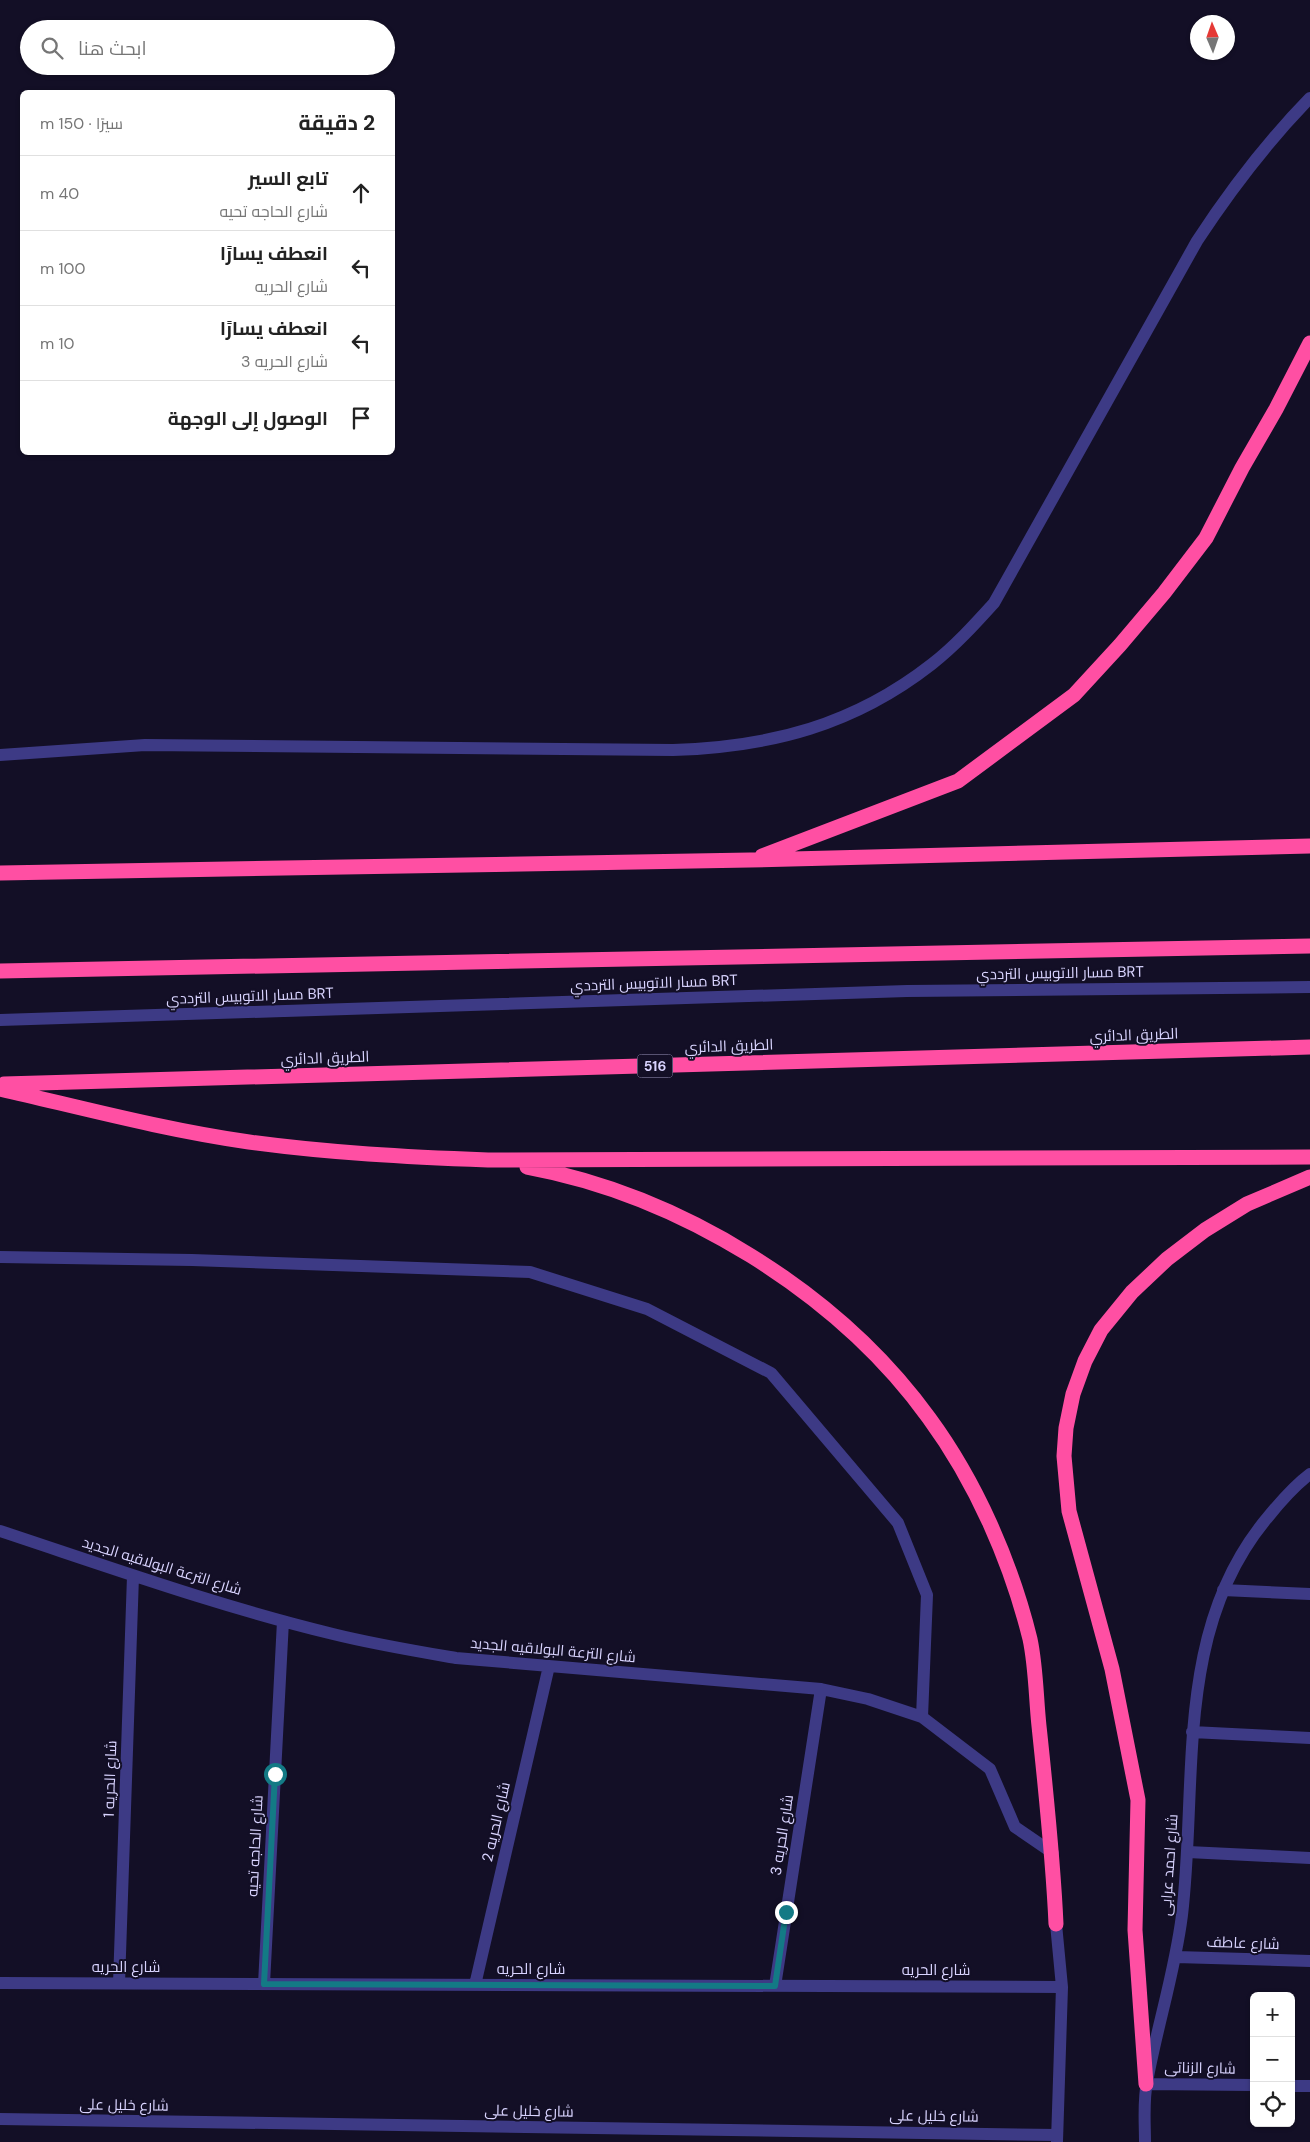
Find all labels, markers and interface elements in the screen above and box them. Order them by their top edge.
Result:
north arrow [1190,15,1235,60]
search box [20,20,395,75]
icon: search [38,34,66,62]
text: ابحث هنا [78,36,147,61]
text: 2 دقيقة [299,109,375,137]
text: سيرًا · 150 m [40,113,123,134]
text: تابع السير [248,166,328,191]
icon: ahead [347,179,375,207]
text: 40 m [40,183,79,204]
text: شارع الحاجه تحيه [219,201,328,222]
text: انعطف يسارًا [220,241,328,266]
icon: left [347,254,375,282]
text: 100 m [40,258,85,279]
text: شارع الحريه [255,276,328,297]
text: انعطف يسارًا [220,316,328,341]
icon: left [347,329,375,357]
text: 10 m [40,333,74,354]
text: شارع الحريه 3 [241,351,328,372]
icon: arrive [347,404,375,432]
text: الوصول إلى الوجهة [168,406,328,431]
street label: مسار الاتوبيس الترددي BRT [976,962,1144,986]
street label: مسار الاتوبيس الترددي BRT [570,970,738,998]
street label: مسار الاتوبيس الترددي BRT [166,983,334,1011]
street label: الطريق الدائري [1089,1023,1179,1049]
street label: الطريق الدائري [684,1034,774,1060]
street label: الطريق الدائري [280,1046,370,1072]
road number: 516 [638,1054,672,1078]
street label: شارع الترعة البولاقيه الجديد [79,1532,244,1601]
street label: شارع الترعة البولاقيه الجديد [469,1633,637,1668]
street label: شارع الحريه 1 [99,1740,122,1818]
route start [264,1763,287,1786]
street label: شارع الحريه 2 [477,1780,516,1864]
street label: شارع الحريه 3 [766,1793,799,1877]
street label: شارع الحاجه تحيه [242,1795,269,1897]
street label: شارع احمد عرابى [1155,1813,1184,1917]
route end [775,1901,798,1924]
street label: شارع عاطف [1206,1932,1280,1955]
street label: شارع الحريه [92,1957,160,1978]
street label: شارع الحريه [497,1959,565,1980]
street label: شارع الحريه [902,1960,970,1981]
map controls [1250,1992,1295,2127]
button: + [1250,1992,1295,2037]
button: − [1250,2037,1295,2082]
street label: شارع الزناتى [1164,2057,1236,2080]
button: locate [1250,2082,1295,2127]
street label: شارع خليل على [79,2094,169,2117]
street label: شارع خليل على [484,2100,574,2123]
street label: شارع خليل على [889,2105,979,2128]

